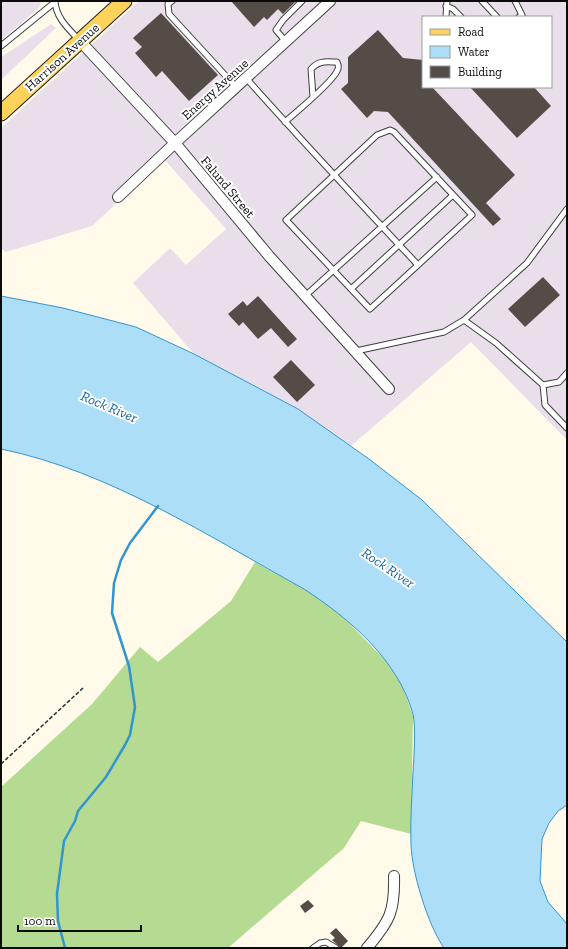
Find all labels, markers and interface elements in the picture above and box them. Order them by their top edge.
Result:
legend [422,16,552,88]
street label: Harrison Avenue [22,20,102,94]
text: Road [458,25,484,39]
text: Water [458,45,490,59]
street label: Energy Avenue [179,55,251,123]
text: Building [458,65,502,79]
street label: Falund Street [198,153,258,221]
water label: Rock River [78,388,140,427]
water label: Rock River [359,544,418,592]
scale bar [18,907,141,933]
text: 100 m [24,914,56,928]

